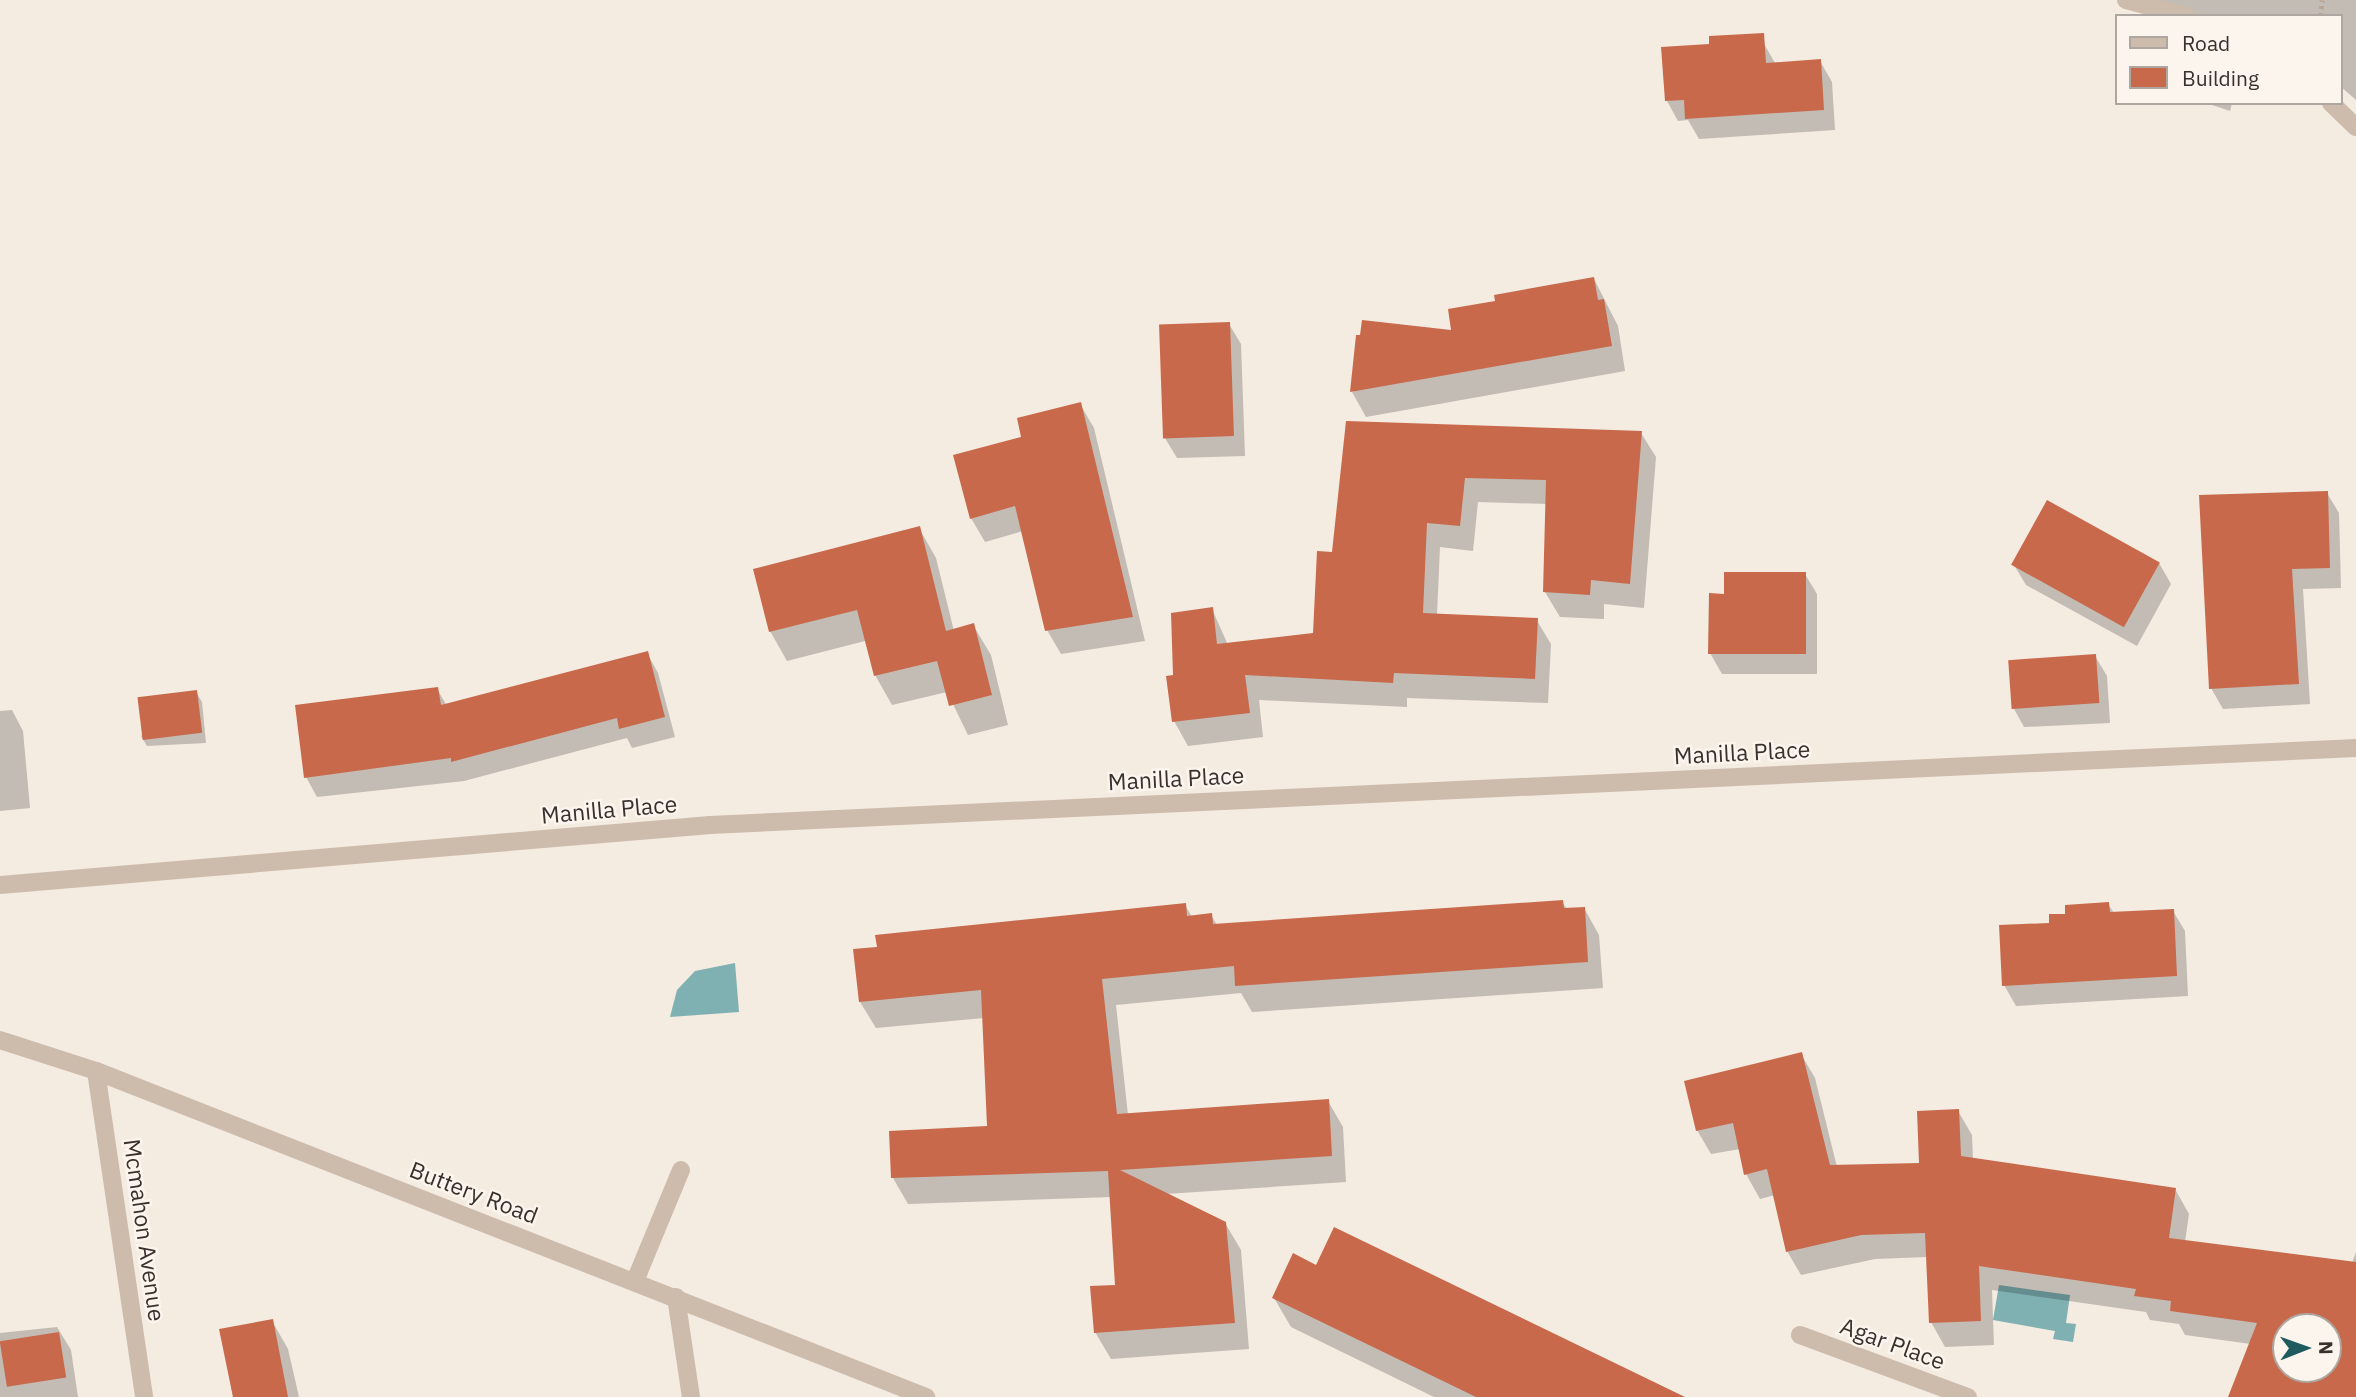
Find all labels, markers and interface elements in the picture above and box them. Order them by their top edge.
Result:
legend [2114,14,2342,105]
text: Road [2182,29,2230,57]
text: Building [2182,64,2259,92]
street label: Manilla Place [1673,735,1811,769]
street label: Manilla Place [1107,761,1245,795]
street label: Manilla Place [540,789,678,829]
street label: Mcmahon Avenue [119,1137,171,1323]
street label: Buttery Road [406,1155,542,1229]
street label: Agar Place [1837,1311,1949,1375]
north arrow [2272,1313,2342,1383]
text: N [2314,1341,2338,1355]

